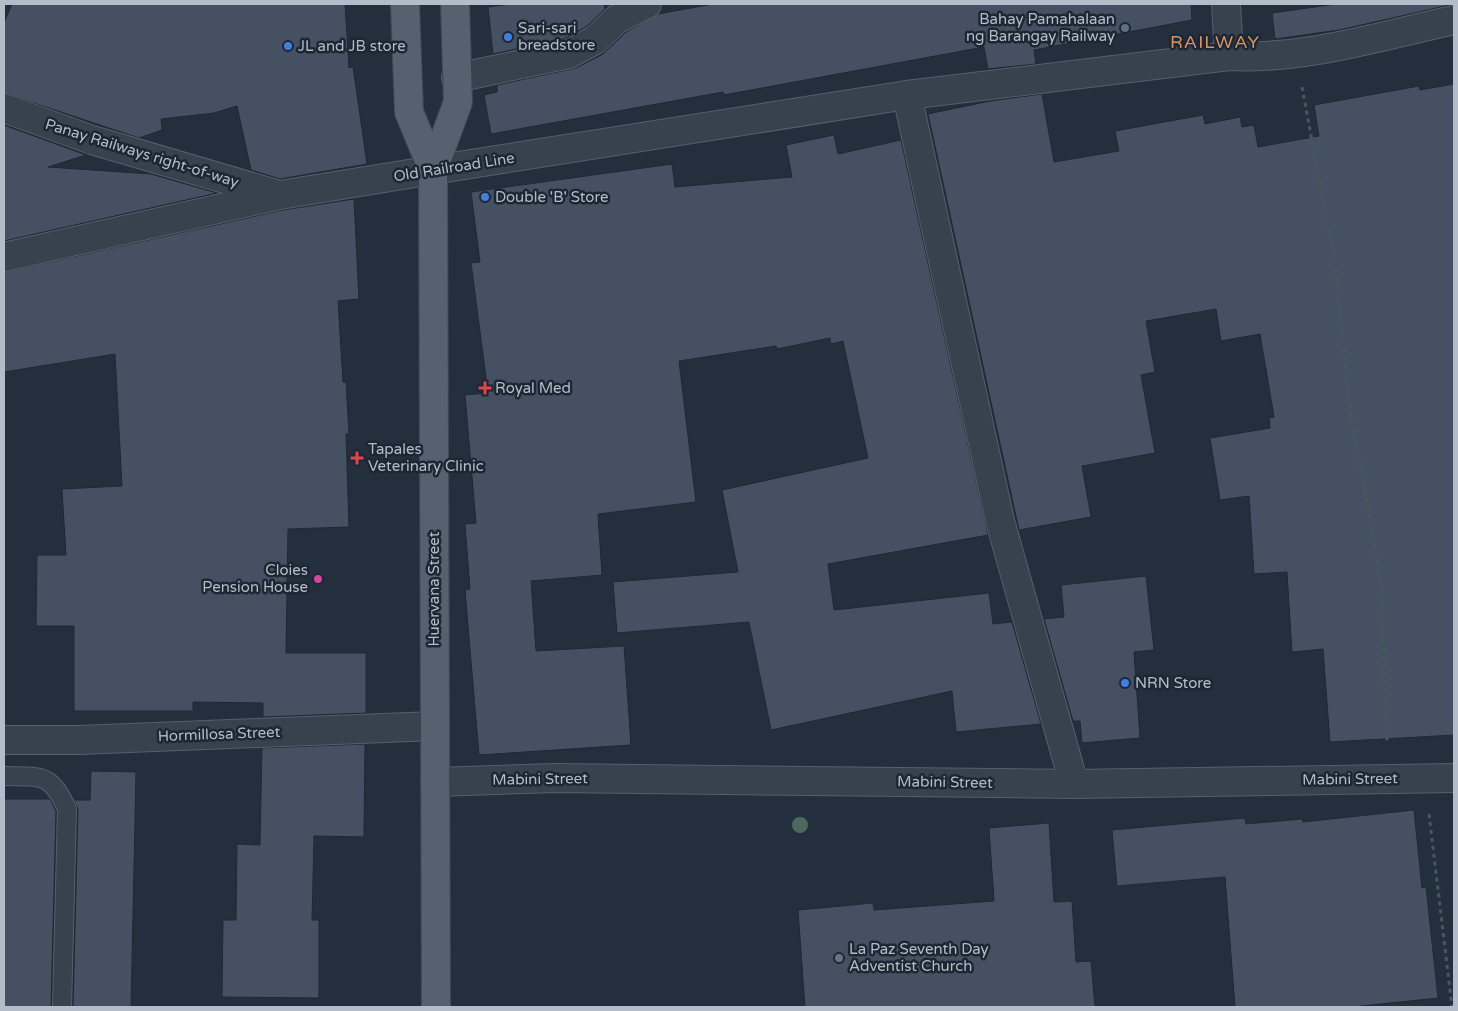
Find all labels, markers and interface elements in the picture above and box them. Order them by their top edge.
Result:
place label: Bahay Pamahalaan ng Barangay Railway [966,10,1115,45]
place label: Sari-sari breadstore [518,19,595,54]
marker: Bahay Pamahalaan ng Barangay Railway [1119,22,1131,34]
marker: Sari-sari breadstore [502,31,514,43]
district label: RAILWAY [1170,31,1260,53]
place label: JL and JB store [298,37,406,55]
marker: JL and JB store [282,40,294,52]
street label: Panay Railways right-of-way [43,115,241,191]
street label: Old Railroad Line [392,149,516,185]
place label: Double 'B' Store [495,188,608,206]
marker: Double 'B' Store [479,191,491,203]
place label: Royal Med [495,379,571,397]
marker: Royal Med [479,382,491,394]
place label: Tapales Veterinary Clinic [368,440,484,475]
marker: Tapales Veterinary Clinic [350,451,364,465]
street label: Huervana Street [425,531,443,647]
place label: Cloies Pension House [202,561,308,596]
marker: Cloies Pension House [312,573,324,585]
place label: NRN Store [1135,674,1211,692]
marker: NRN Store [1119,677,1131,689]
street label: Hormillosa Street [157,723,281,745]
street label: Mabini Street [492,769,588,789]
street label: Mabini Street [1302,769,1398,789]
street label: Mabini Street [897,772,993,792]
place label: La Paz Seventh Day Adventist Church [849,940,989,975]
marker: La Paz Seventh Day Adventist Church [833,952,845,964]

